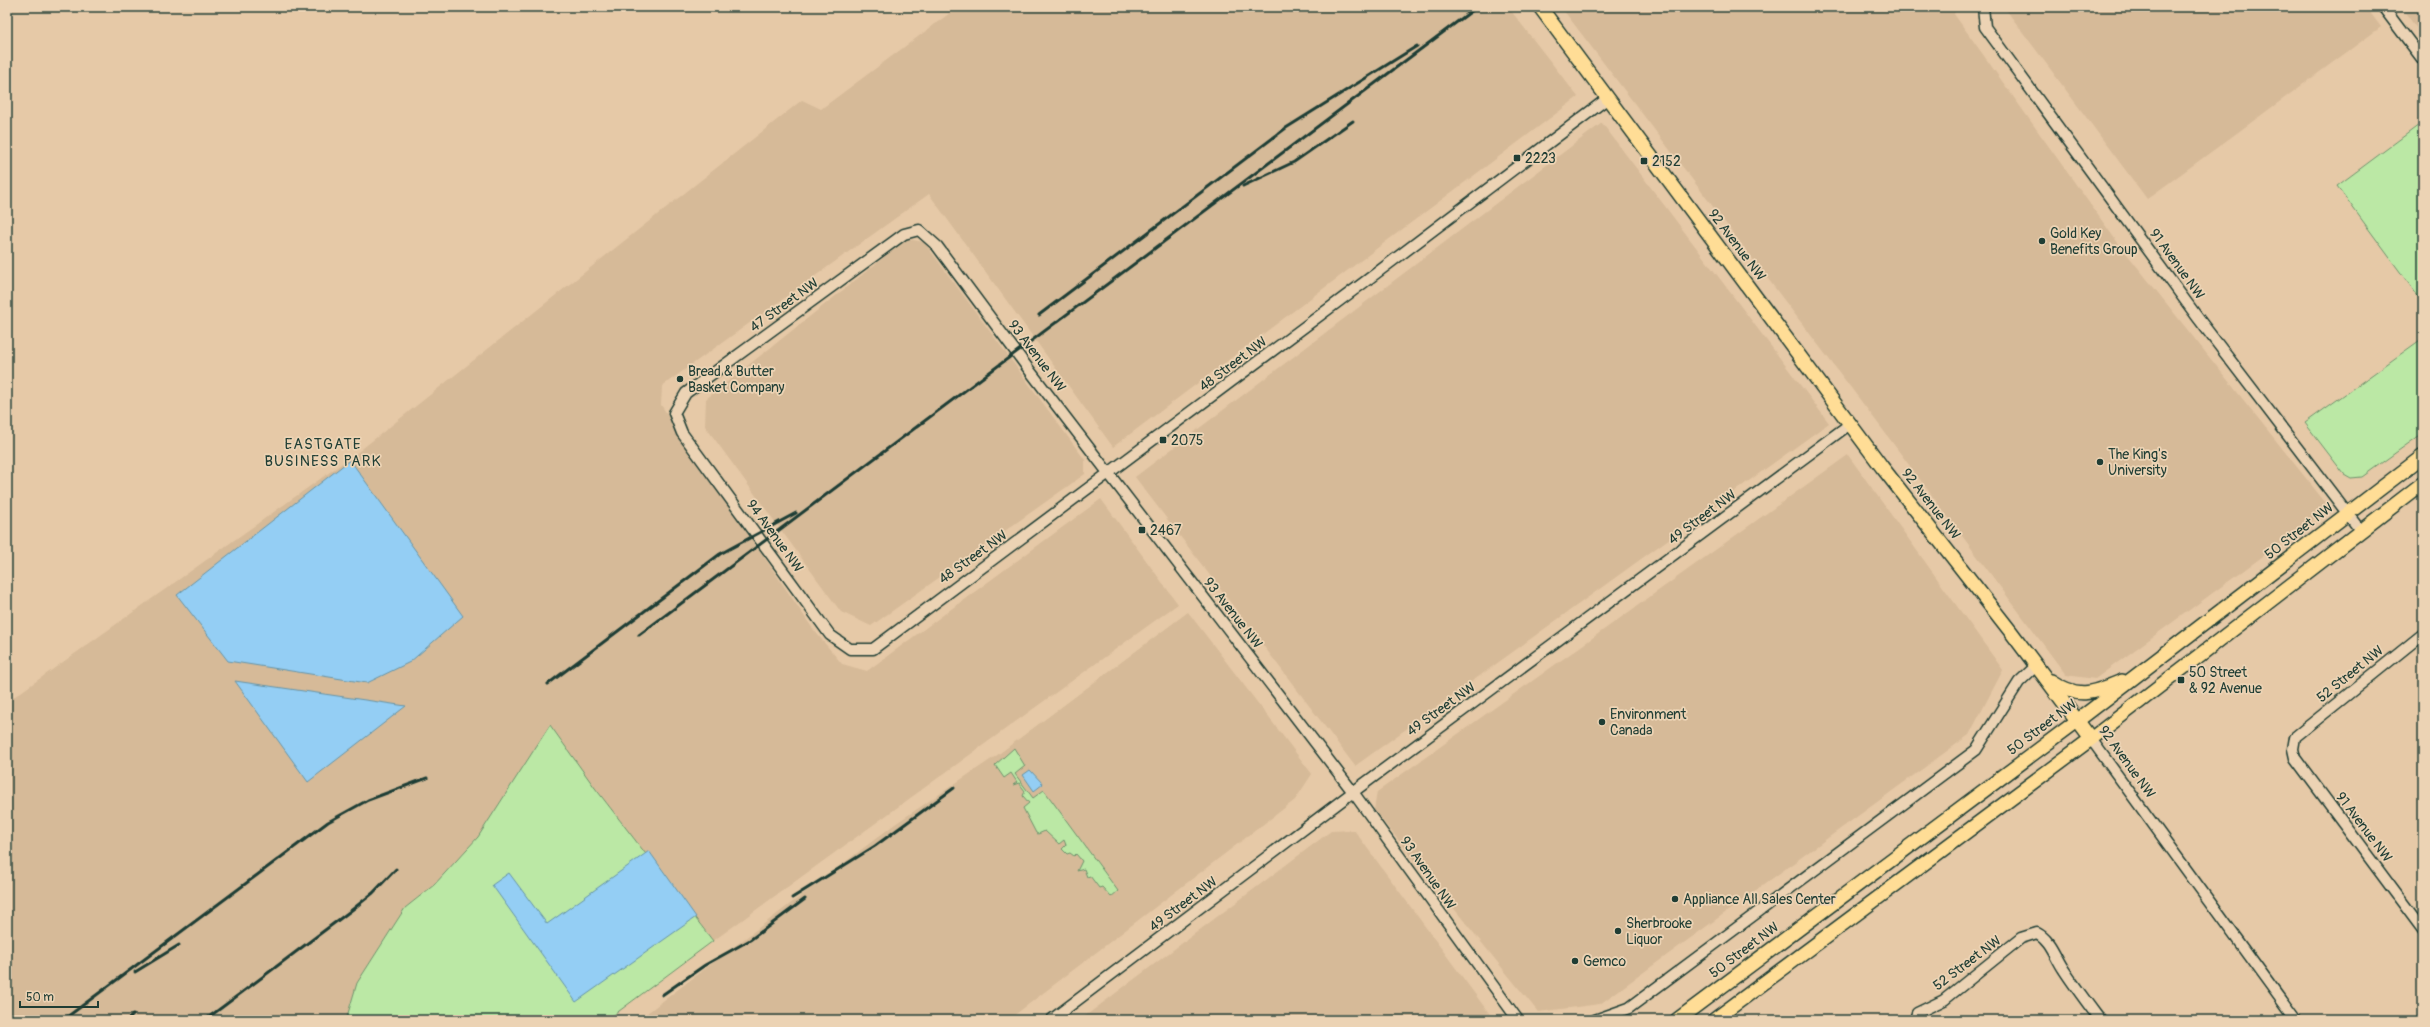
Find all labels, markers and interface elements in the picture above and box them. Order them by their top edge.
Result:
place label: 2223 [1525,150,1556,167]
marker: 2223 [1512,153,1522,163]
place label: 2152 [1652,153,1681,170]
marker: 2152 [1639,156,1649,166]
street label: 92 Avenue NW [1704,206,1770,284]
place label: Gold Key Benefits Group [2050,225,2138,258]
street label: 91 Avenue NW [2146,225,2208,303]
marker: Gold Key Benefits Group [2037,236,2047,246]
street label: 47 Street NW [746,274,822,336]
street label: 93 Avenue NW [1004,317,1070,395]
street label: 48 Street NW [1196,333,1270,395]
place label: Bread & Butter Basket Company [688,363,785,396]
marker: Bread & Butter Basket Company [675,374,685,384]
place label: 2075 [1171,432,1203,449]
district label: EASTGATE BUSINESS PARK [264,435,382,471]
marker: 2075 [1158,435,1168,445]
place label: The King's University [2108,446,2168,479]
marker: The King's University [2095,457,2105,467]
street label: 92 Avenue NW [1898,465,1964,543]
street label: 49 Street NW [1665,486,1739,548]
street label: 94 Avenue NW [743,496,807,576]
street label: 50 Street NW [2261,499,2337,563]
place label: 2467 [1150,522,1182,539]
marker: 2467 [1137,525,1147,535]
street label: 48 Street NW [935,526,1011,588]
street label: 93 Avenue NW [1200,574,1266,652]
street label: 52 Street NW [2313,642,2387,706]
place label: 50 Street & 92 Avenue [2189,664,2262,697]
marker: 50 Street & 92 Avenue [2176,675,2186,685]
street label: 49 Street NW [1403,678,1479,740]
street label: 50 Street NW [2004,695,2080,759]
place label: Environment Canada [1610,706,1687,739]
marker: Environment Canada [1597,717,1607,727]
street label: 92 Avenue NW [2095,722,2159,802]
street label: 91 Avenue NW [2332,789,2396,865]
street label: 93 Avenue NW [1396,833,1460,913]
street label: 49 Street NW [1146,873,1220,935]
place label: Appliance All Sales Center [1683,891,1836,908]
marker: Appliance All Sales Center [1670,894,1680,904]
place label: Sherbrooke Liquor [1626,915,1692,948]
street label: 50 Street NW [1706,918,1782,982]
marker: Sherbrooke Liquor [1613,926,1623,936]
street label: 52 Street NW [1930,932,2004,994]
place label: Gemco [1583,953,1627,970]
marker: Gemco [1570,956,1580,966]
scale bar [20,983,98,1009]
text: 50 m [26,990,54,1005]

